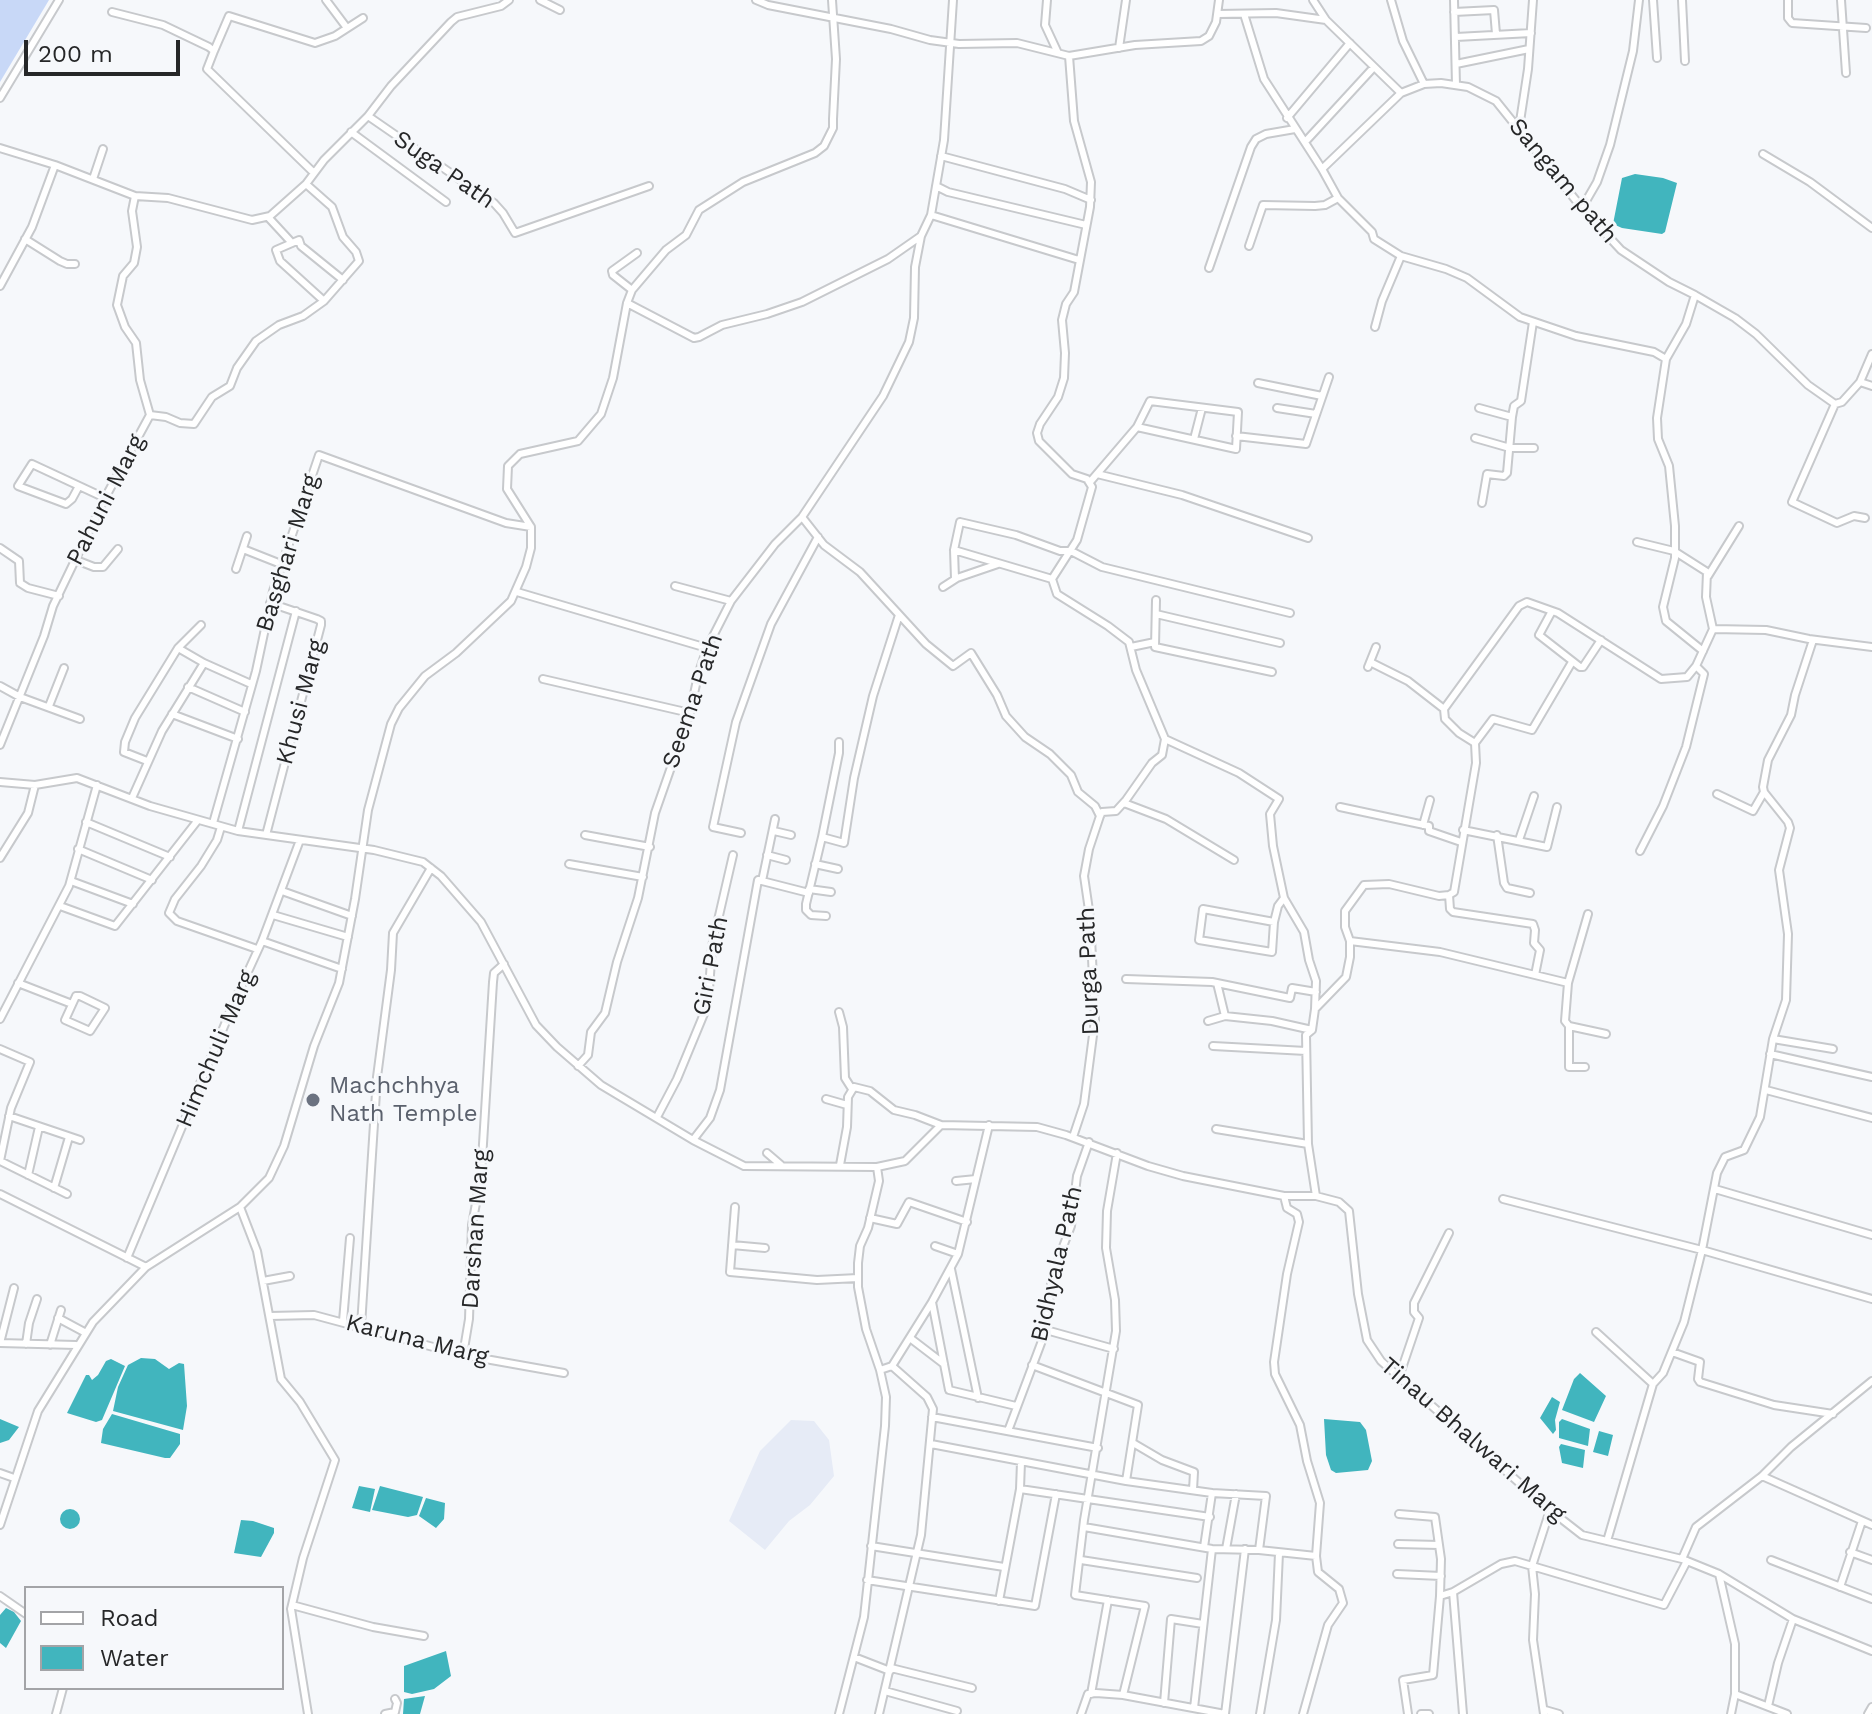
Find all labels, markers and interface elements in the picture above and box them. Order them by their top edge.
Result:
scale bar [28,24,184,74]
text: 200 m [38,40,113,68]
street label: Sangam path [1502,113,1624,249]
street label: Suga Path [388,125,500,215]
street label: Pahuni Marg [61,430,151,570]
street label: Basghari Marg [250,471,326,635]
street label: Seema Path [657,630,729,772]
street label: Khusi Marg [270,636,332,768]
street label: Durga Path [1072,906,1106,1036]
street label: Giri Path [687,914,735,1018]
street label: Himchuli Marg [170,966,262,1132]
place label: Machchhya Nath Temple [329,1072,477,1128]
marker: Machchhya Nath Temple [304,1091,322,1109]
street label: Darshan Marg [456,1148,496,1310]
street label: Bidhyala Path [1025,1183,1089,1345]
street label: Karuna Marg [343,1308,491,1372]
street label: Tinau Bhalwari Marg [1374,1352,1572,1528]
legend [24,1586,284,1690]
text: Road [100,1604,159,1632]
text: Water [100,1644,169,1672]

